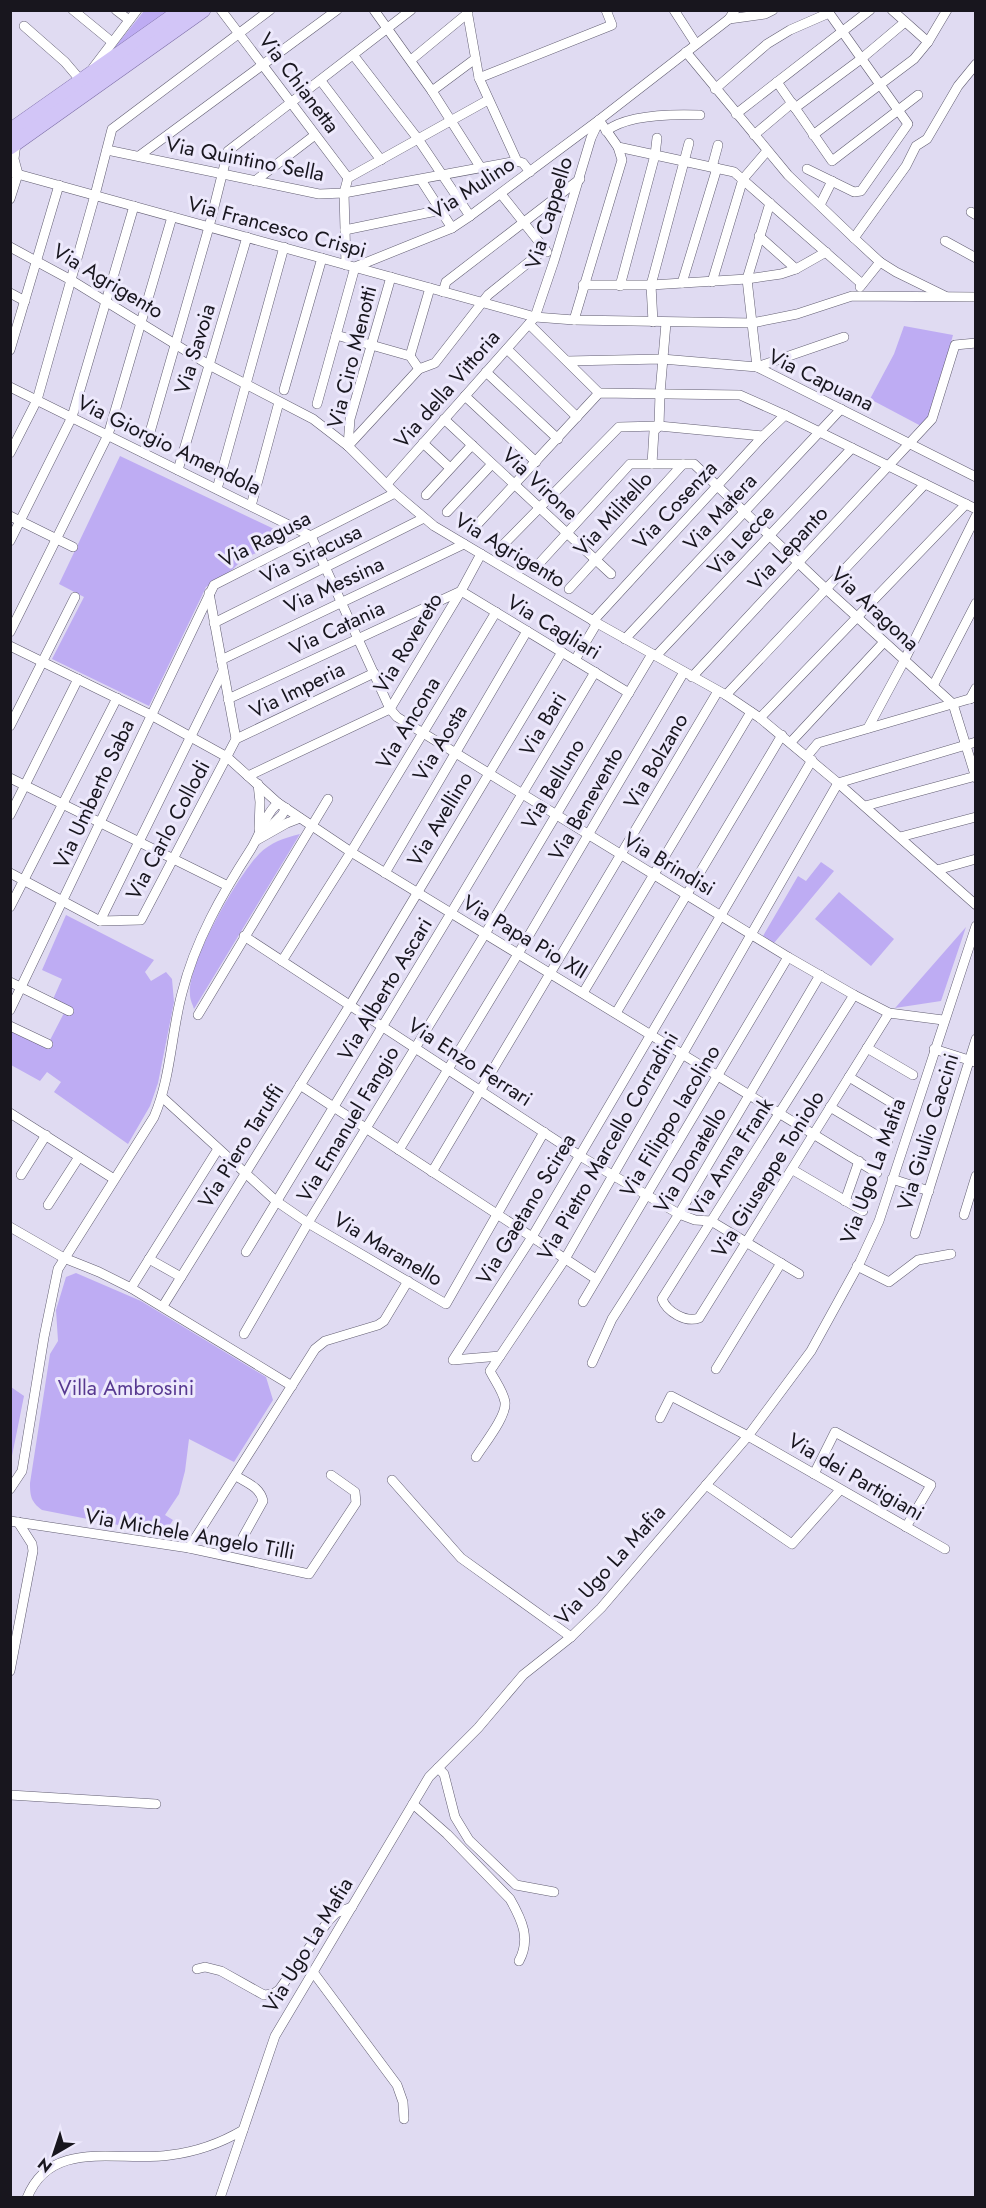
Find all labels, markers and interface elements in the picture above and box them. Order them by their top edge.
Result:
street label: Via Chianetta [251,27,347,139]
street label: Via Quintino Sella [163,129,327,189]
street label: Via Mulino [423,149,521,227]
street label: Via Cappello [518,153,580,273]
street label: Via Francesco Crispi [184,189,370,265]
street label: Via Agrigento [47,236,169,326]
street label: Via Ciro Menotti [320,283,384,431]
street label: Via Savoia [167,300,223,398]
street label: Via della Vittoria [387,323,507,455]
street label: Via Capuana [763,341,879,419]
street label: Via Giorgio Amendola [72,387,266,503]
street label: Via Virone [495,441,585,528]
street label: Via Cosenza [626,454,724,556]
street label: Via Militello [567,465,659,563]
street label: Via Matera [676,467,764,557]
street label: Via Lecce [700,498,782,582]
street label: Via Lepanto [741,499,835,597]
street label: Via Ragusa [214,503,316,575]
street label: Via Agrigento [449,505,571,595]
street label: Via Siracusa [255,516,367,592]
street label: Via Messina [279,549,389,621]
street label: Via Aragona [824,560,926,658]
street label: Via Rovereto [366,587,450,699]
street label: Via Cagliari [501,587,607,667]
street label: Via Catania [284,593,390,663]
street label: Via Imperia [244,654,350,726]
street label: Via Ancona [369,671,447,775]
street label: Via Bari [512,686,574,762]
street label: Via Aosta [405,699,475,787]
street label: Via Bolzano [617,708,695,814]
street label: Via Umberto Saba [46,714,142,874]
street label: Via Belluno [514,733,592,835]
street label: Via Benevento [541,741,631,867]
street label: Via Carlo Collodi [119,755,217,905]
street label: Via Avellino [400,766,480,872]
street label: Via Brindisi [617,825,721,903]
street label: Via Papa Pio XII [457,888,593,986]
street label: Via Alberto Ascari [330,912,440,1066]
street label: Via Enzo Ferrari [402,1010,538,1114]
street label: Via Pietro Marcello Corradini [530,1026,686,1266]
street label: Via Filippo Iacolino [613,1039,727,1203]
street label: Via Emanuel Fangio [289,1040,407,1208]
street label: Via Giulio Caccini [890,1050,966,1214]
street label: Via Piero Taruffi [191,1078,291,1214]
street label: Via Giuseppe Toniolo [704,1085,832,1263]
street label: Via Anna Frank [681,1091,781,1222]
street label: Via Ugo La Mafia [833,1094,913,1248]
street label: Via Donatello [646,1101,734,1219]
street label: Via Gaetano Scirea [469,1128,583,1290]
street label: Via Maranello [328,1204,448,1294]
park label: Villa Ambrosini [58,1373,194,1403]
street label: Via dei Partigiani [782,1426,930,1528]
street label: Via Ugo La Mafia [548,1498,672,1632]
street label: Via Michele Angelo Tilli [83,1501,297,1567]
street label: Via Ugo La Mafia [256,1872,360,2018]
north arrow [24,2124,84,2184]
text: N [33,2152,57,2178]

